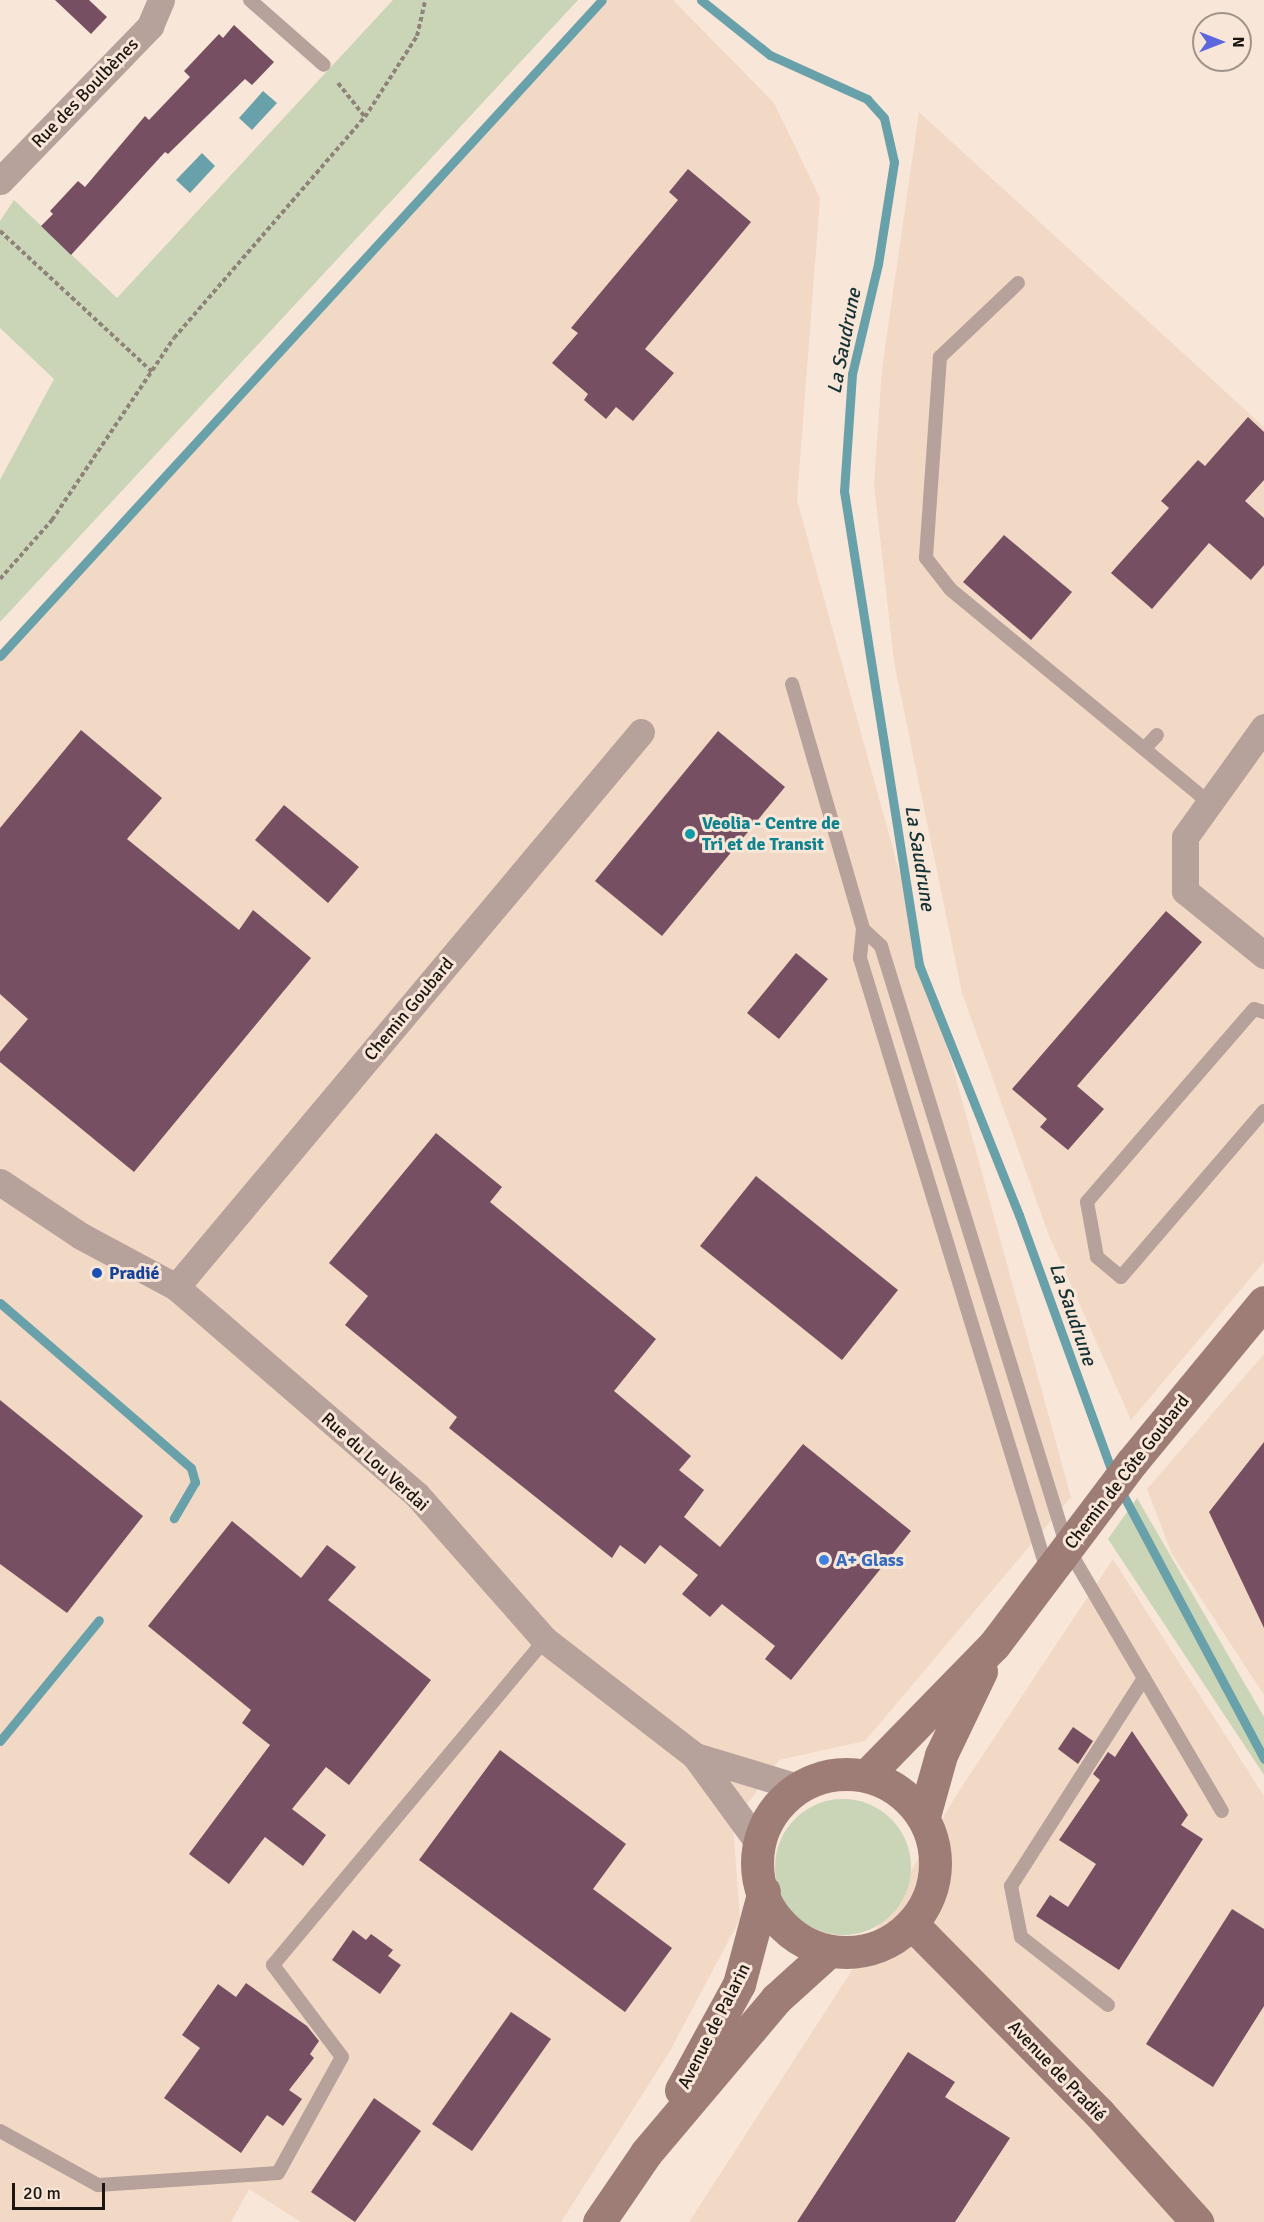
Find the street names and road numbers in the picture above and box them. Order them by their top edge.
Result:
street label: Rue des Boulbènes [27,34,143,152]
street label: Chemin Goubard [360,953,458,1065]
street label: Chemin de Côte Goubard [1060,1391,1194,1553]
street label: Rue du Lou Verdai [317,1408,433,1516]
street label: Avenue de Palarin [673,1960,755,2092]
street label: Avenue de Pradié [1004,2016,1110,2126]

